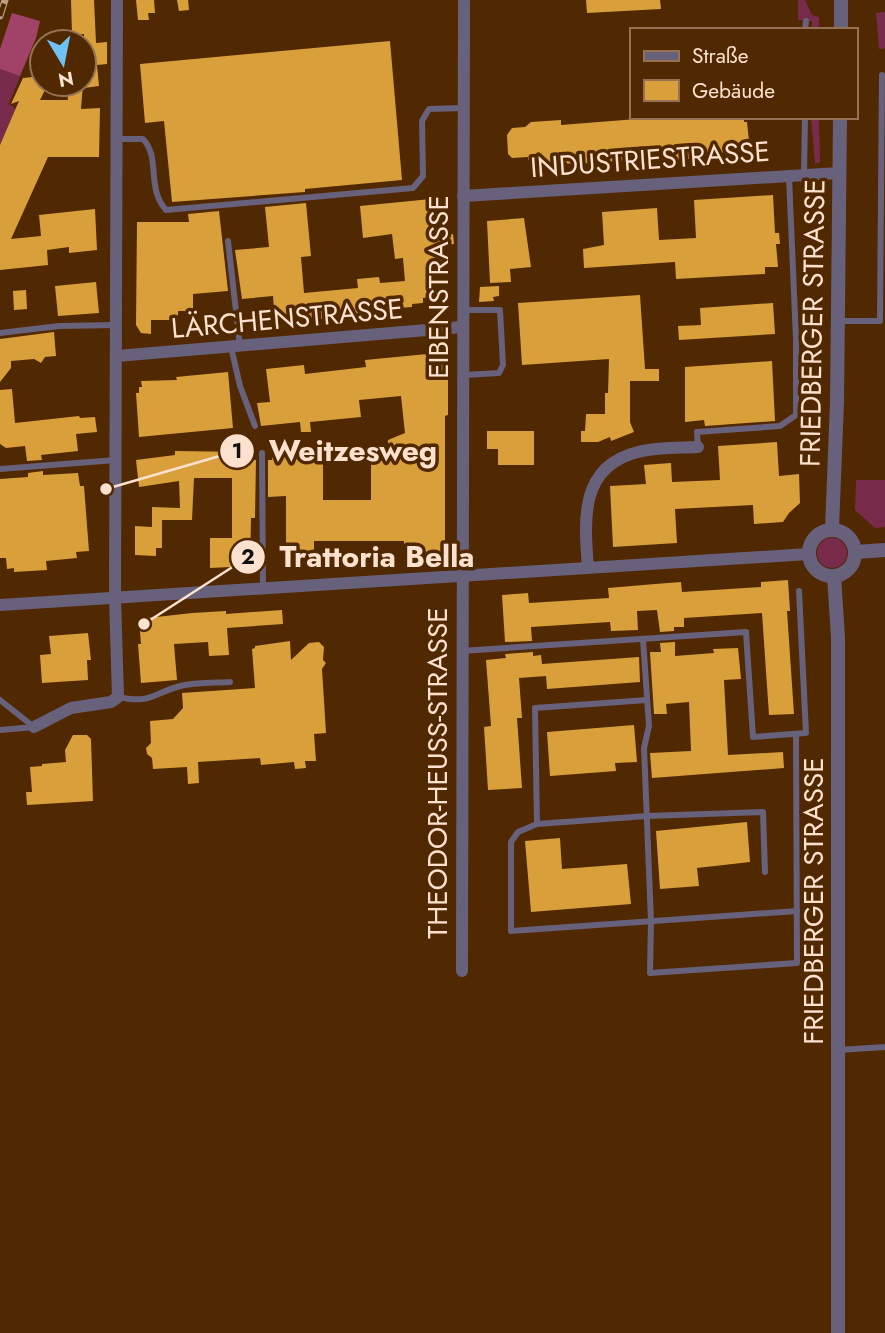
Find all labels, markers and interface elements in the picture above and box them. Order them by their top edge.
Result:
north arrow [28,28,98,98]
legend [630,28,857,119]
text: Straße [692,41,749,71]
text: N [56,65,76,94]
text: Gebäude [692,76,775,106]
street label: INDUSTRIESTRASSE [529,131,771,188]
street label: FRIEDBERGER STRASSE [789,179,836,467]
street label: EIBENSTRASSE [418,195,459,379]
street label: LÄRCHENSTRASSE [169,288,405,349]
callout: Weitzesweg [220,425,451,476]
text: Weitzesweg [269,429,437,472]
text: 1 [232,436,242,466]
callout: Trattoria Bella [230,531,488,582]
text: Trattoria Bella [280,535,474,578]
text: 2 [241,542,255,572]
street label: THEODOR-HEUSS-STRASSE [417,607,458,939]
street label: FRIEDBERGER STRASSE [793,757,834,1045]

